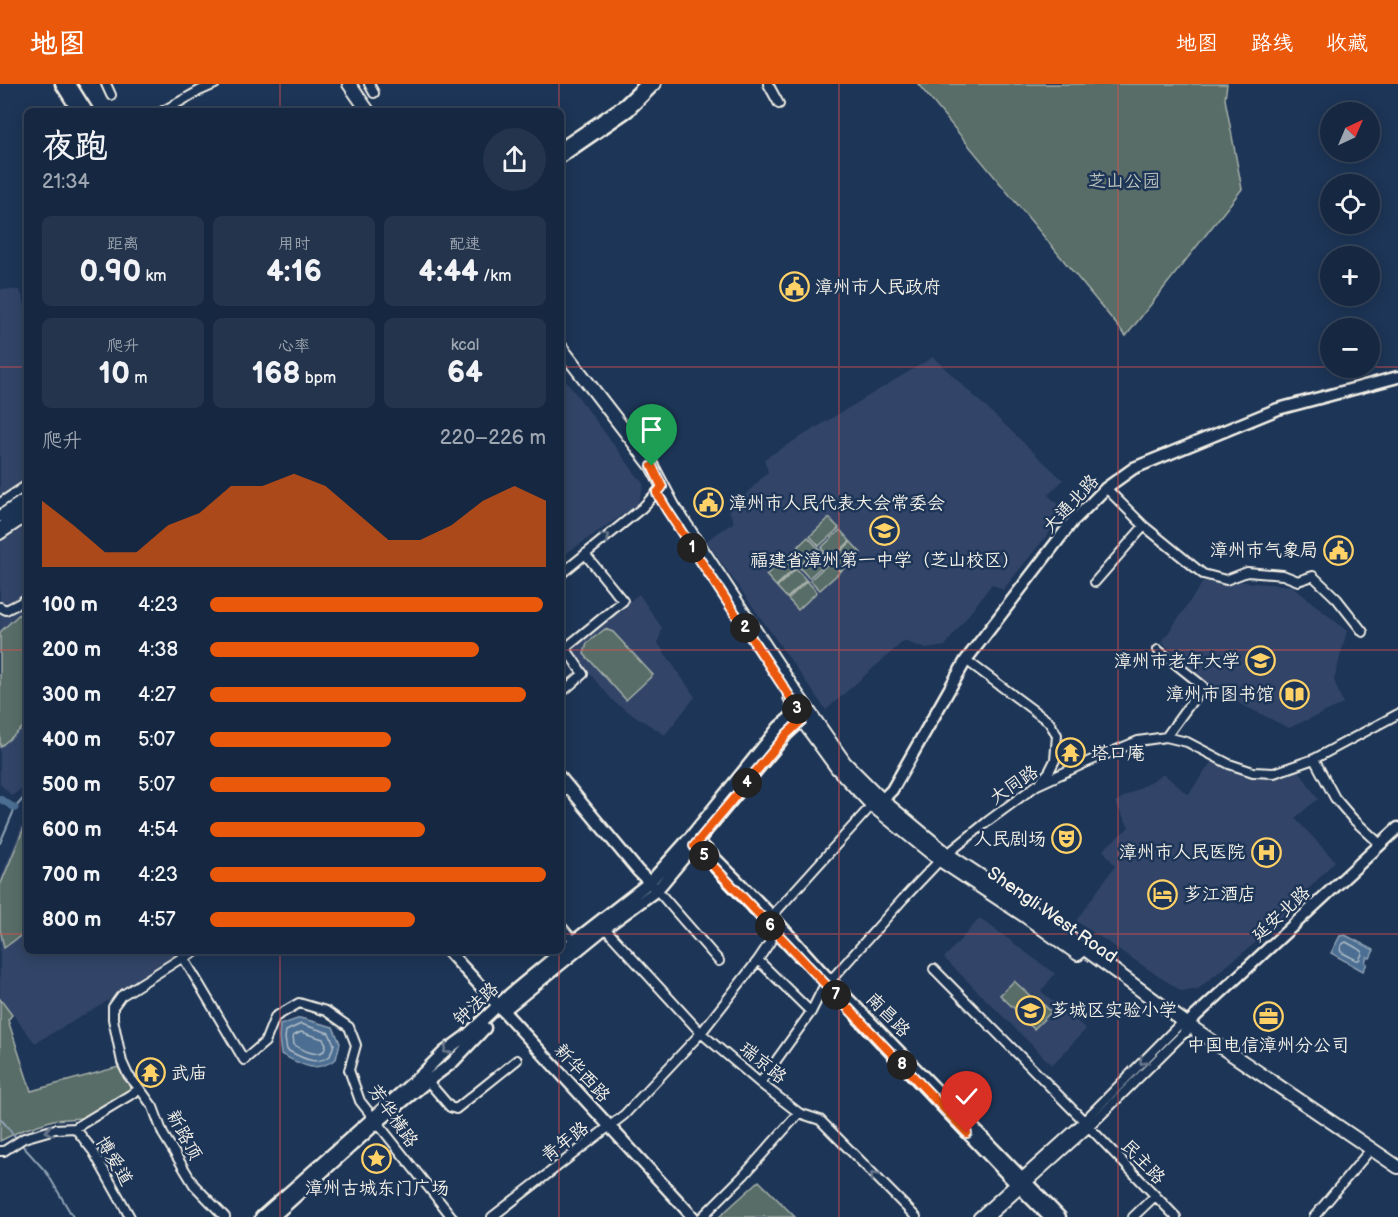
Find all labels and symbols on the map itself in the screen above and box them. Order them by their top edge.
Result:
north arrow [1320,102,1380,162]
park label: 芝山公园 [1088,171,1160,192]
public building icon: 漳州市人民政府 [778,271,810,303]
place label: 漳州市人民政府 [815,277,941,298]
pin [626,404,677,466]
street label: 大通北路 [1039,471,1103,537]
public building icon: 漳州市人民代表大会常委会 [692,487,724,519]
place label: 漳州市人民代表大会常委会 [729,493,945,514]
school or university icon: 福建省漳州第一中学（芝山校区） [869,515,901,547]
pin: 1 [677,533,707,563]
one-way arrow [599,534,610,545]
public building icon: 漳州市气象局 [1323,534,1355,566]
place label: 漳州市气象局 [1210,540,1318,561]
place label: 福建省漳州第一中学（芝山校区） [750,550,1020,571]
pin: 2 [730,613,760,643]
school or university icon: 漳州市老年大学 [1245,645,1277,677]
place label: 漳州市老年大学 [1114,651,1240,672]
library icon: 漳州市图书馆 [1279,678,1311,710]
place label: 漳州市图书馆 [1166,684,1274,705]
pin: 3 [782,694,812,724]
temple icon: 塔口庵 [1054,737,1086,769]
place label: 塔口庵 [1091,743,1145,764]
street label: 大同路 [986,761,1042,809]
pin: 4 [732,768,762,798]
theatre icon: 人民剧场 [1051,823,1083,855]
place label: 人民剧场 [974,829,1046,850]
hospital icon: 漳州市人民医院 [1250,836,1282,868]
pin: 5 [689,841,719,871]
place label: 漳州市人民医院 [1119,842,1245,863]
street label: Shengli West Road [983,862,1121,968]
hotel icon: 芗江酒店 [1147,878,1179,910]
street label: 延安北路 [1248,882,1314,946]
place label: 芗江酒店 [1184,884,1256,905]
pin: 6 [755,911,785,941]
street label: 钟法路 [449,978,503,1030]
pin: 7 [821,980,851,1010]
street label: 南昌路 [862,988,914,1042]
school or university icon: 芗城区实验小学 [1014,994,1046,1026]
place label: 芗城区实验小学 [1051,1000,1177,1021]
office icon: 中国电信漳州分公司 [1252,1000,1284,1032]
place label: 中国电信漳州分公司 [1187,1035,1349,1056]
street label: 瑞京路 [735,1038,791,1088]
street label: 新华西路 [550,1040,614,1106]
one-way arrow [443,1043,454,1054]
pin: 8 [887,1050,917,1080]
one-way arrow [1140,1054,1151,1065]
temple icon: 武庙 [134,1057,166,1089]
place label: 武庙 [171,1063,207,1084]
pin [941,1071,992,1133]
street label: 芳华横路 [364,1080,422,1152]
street label: 新路顶 [162,1106,206,1164]
street label: 青年路 [537,1117,593,1167]
one-way arrow [44,1124,54,1137]
street label: 博爱道 [91,1132,137,1190]
street label: 民主路 [1117,1135,1169,1189]
place icon: 漳州古城东门广场 [361,1143,393,1175]
one-way arrow [871,1172,882,1183]
place label: 漳州古城东门广场 [305,1178,449,1199]

